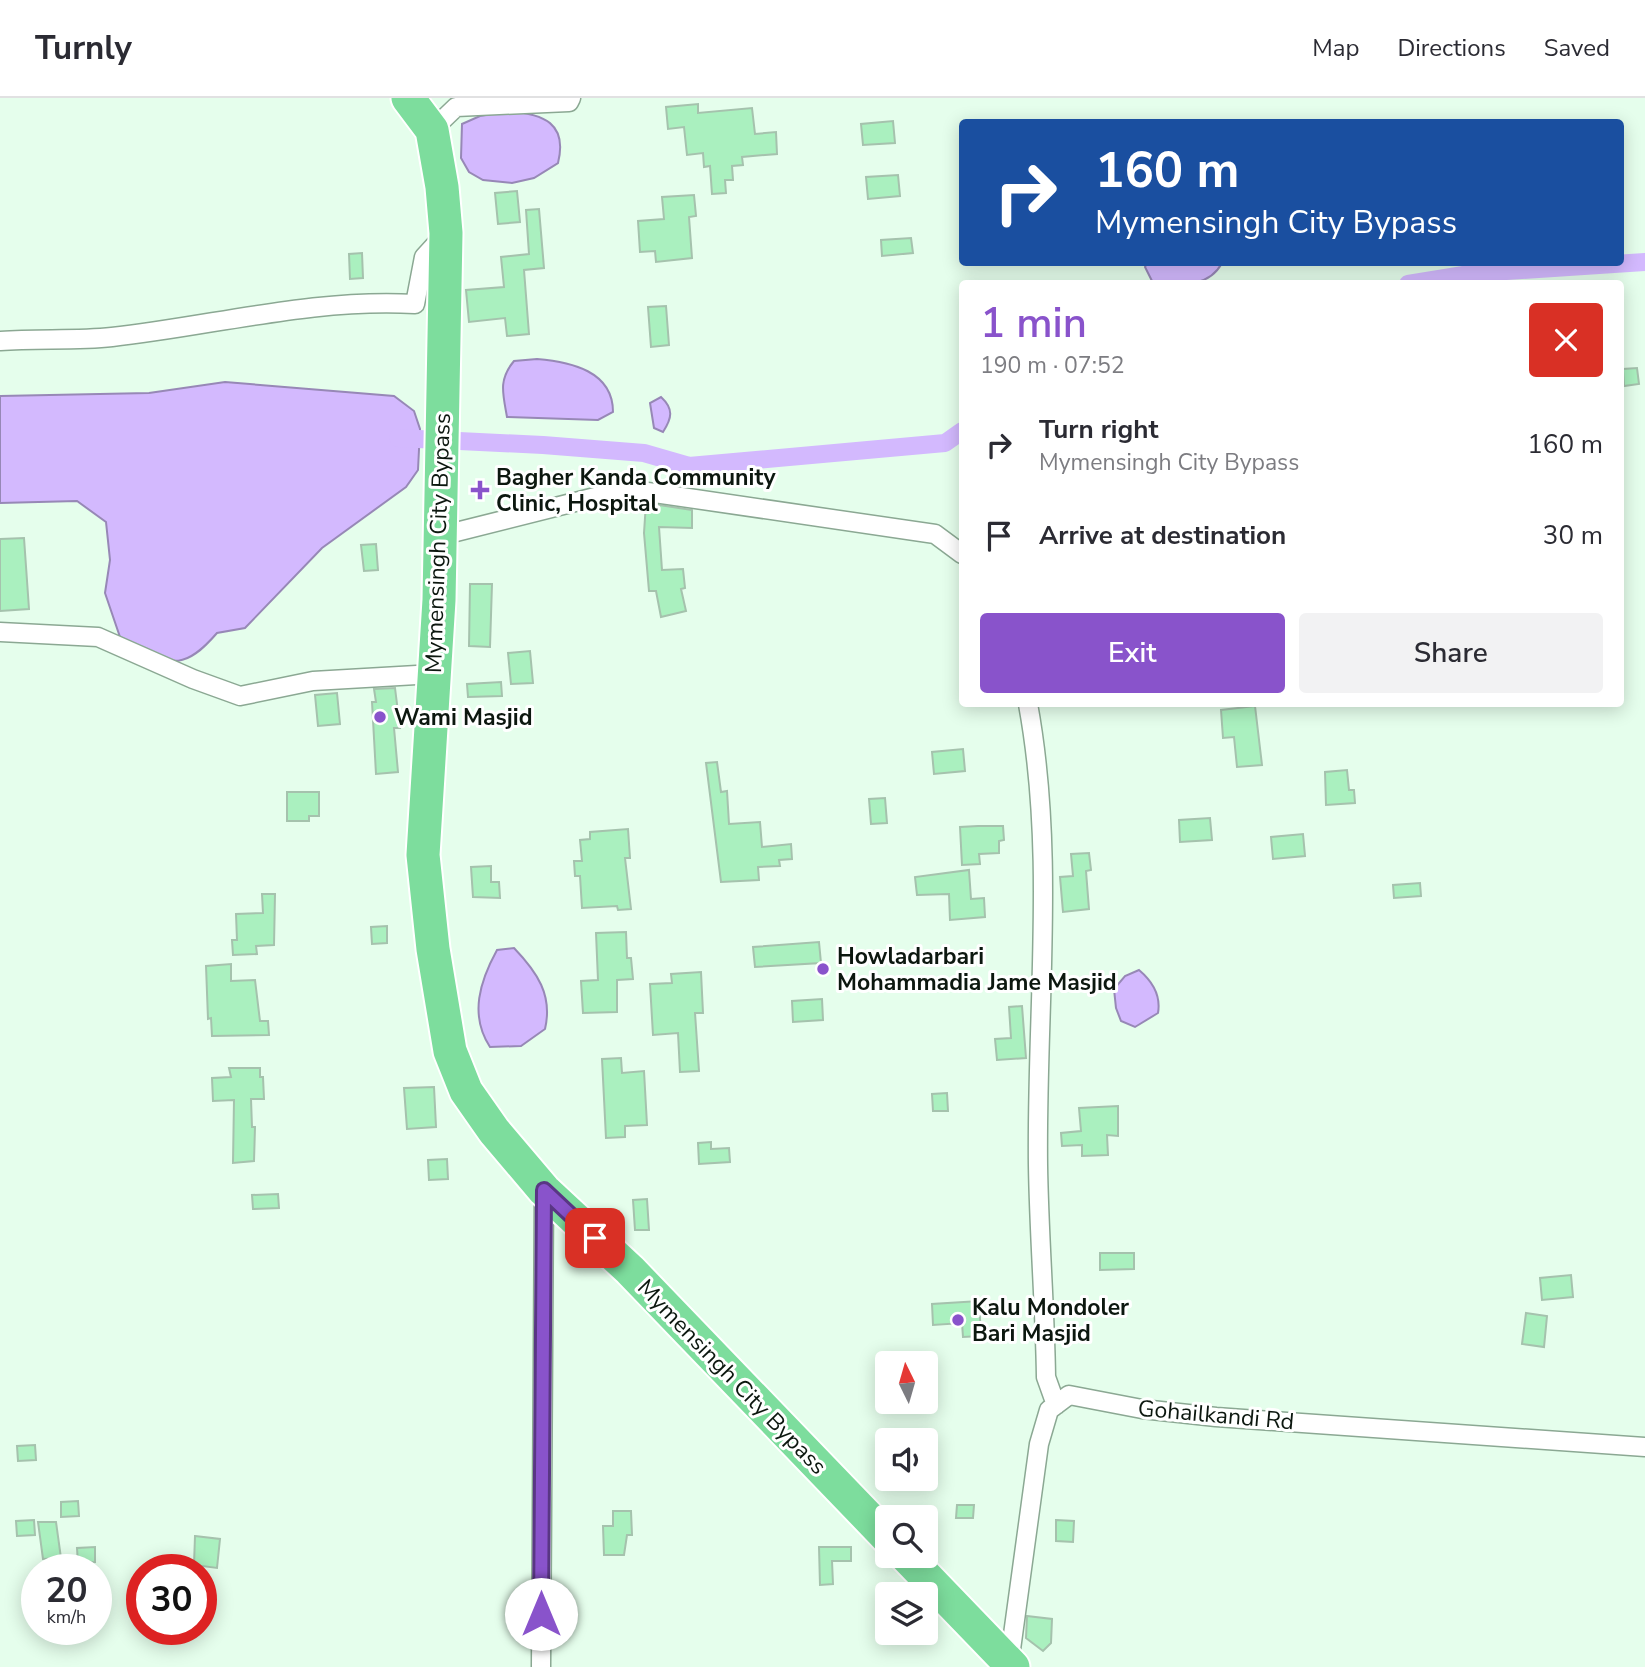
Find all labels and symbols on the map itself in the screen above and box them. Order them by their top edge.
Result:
street label: Mymensingh City Bypass [418,412,458,674]
place label: Bagher Kanda Community Clinic, Hospital [496,462,776,519]
marker: Bagher Kanda Community Clinic, Hospital [470,480,490,500]
place label: Wami Masjid [394,702,532,733]
marker: Wami Masjid [372,709,388,725]
place label: Howladarbari Mohammadia Jame Masjid [837,941,1117,998]
marker: Howladarbari Mohammadia Jame Masjid [815,961,831,977]
pin [565,1208,625,1268]
street label: Mymensingh City Bypass [630,1273,834,1481]
place label: Kalu Mondoler Bari Masjid [972,1292,1129,1349]
marker: Kalu Mondoler Bari Masjid [950,1312,966,1328]
north arrow [875,1351,938,1414]
street label: Gohailkandi Rd [1137,1393,1295,1437]
speed limit sign: 30 [126,1554,217,1645]
position arrow [504,1577,578,1651]

